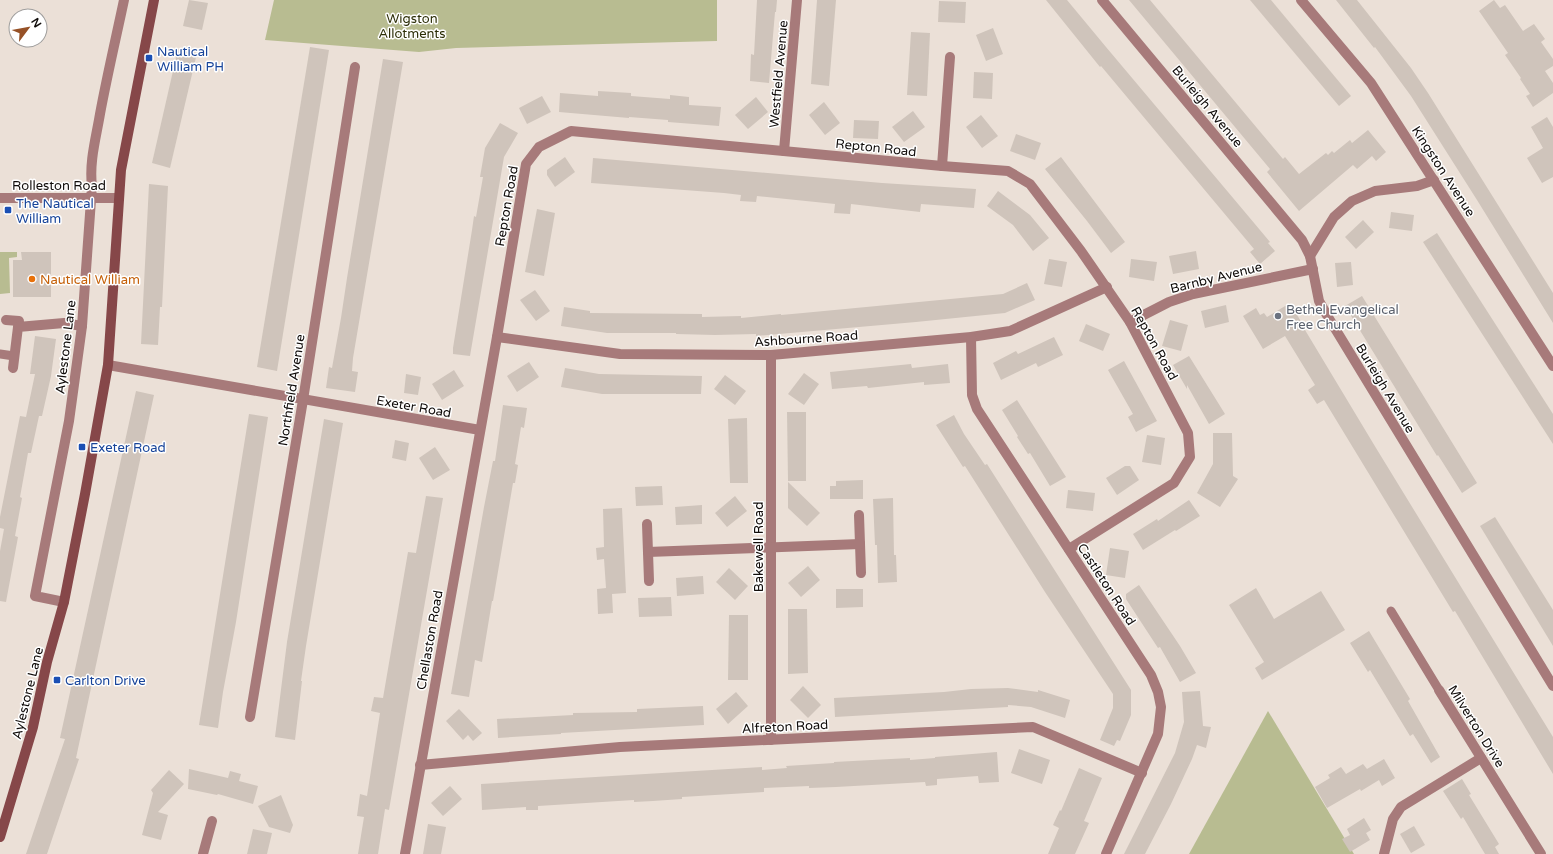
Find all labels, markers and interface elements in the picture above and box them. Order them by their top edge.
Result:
north arrow [8,8,48,48]
park label: Wigston Allotments [378,11,446,42]
text: N [28,16,44,30]
street label: Westfield Avenue [766,20,792,129]
place label: Nautical William PH [157,44,224,75]
marker: Nautical William PH [144,53,154,63]
street label: Burleigh Avenue [1168,63,1246,151]
street label: Kingston Avenue [1408,123,1478,220]
street label: Repton Road [835,136,917,160]
street label: Repton Road [492,165,522,248]
street label: Rolleston Road [12,178,106,194]
place label: The Nautical William [16,196,94,227]
marker: The Nautical William [3,205,13,215]
street label: Barnby Avenue [1169,259,1264,297]
place label: Nautical William [40,272,140,288]
marker: Nautical William [27,274,37,284]
street label: Aylestone Lane [52,299,80,395]
place label: Bethel Evangelical Free Church [1286,302,1399,333]
street label: Repton Road [1127,304,1181,383]
marker: Bethel Evangelical Free Church [1273,311,1283,321]
street label: Ashbourne Road [754,327,859,351]
street label: Northfield Avenue [275,333,309,447]
street label: Burleigh Avenue [1352,341,1418,436]
street label: Exeter Road [375,393,453,421]
place label: Exeter Road [90,440,166,456]
marker: Exeter Road [77,442,87,452]
street label: Bakewell Road [751,502,767,592]
street label: Castleton Road [1074,540,1139,629]
street label: Chellaston Road [413,589,447,691]
street label: Aylestone Lane [9,645,47,741]
place label: Carlton Drive [65,673,146,689]
marker: Carlton Drive [52,675,62,685]
street label: Milverton Drive [1444,682,1508,771]
street label: Alfreton Road [741,717,829,737]

